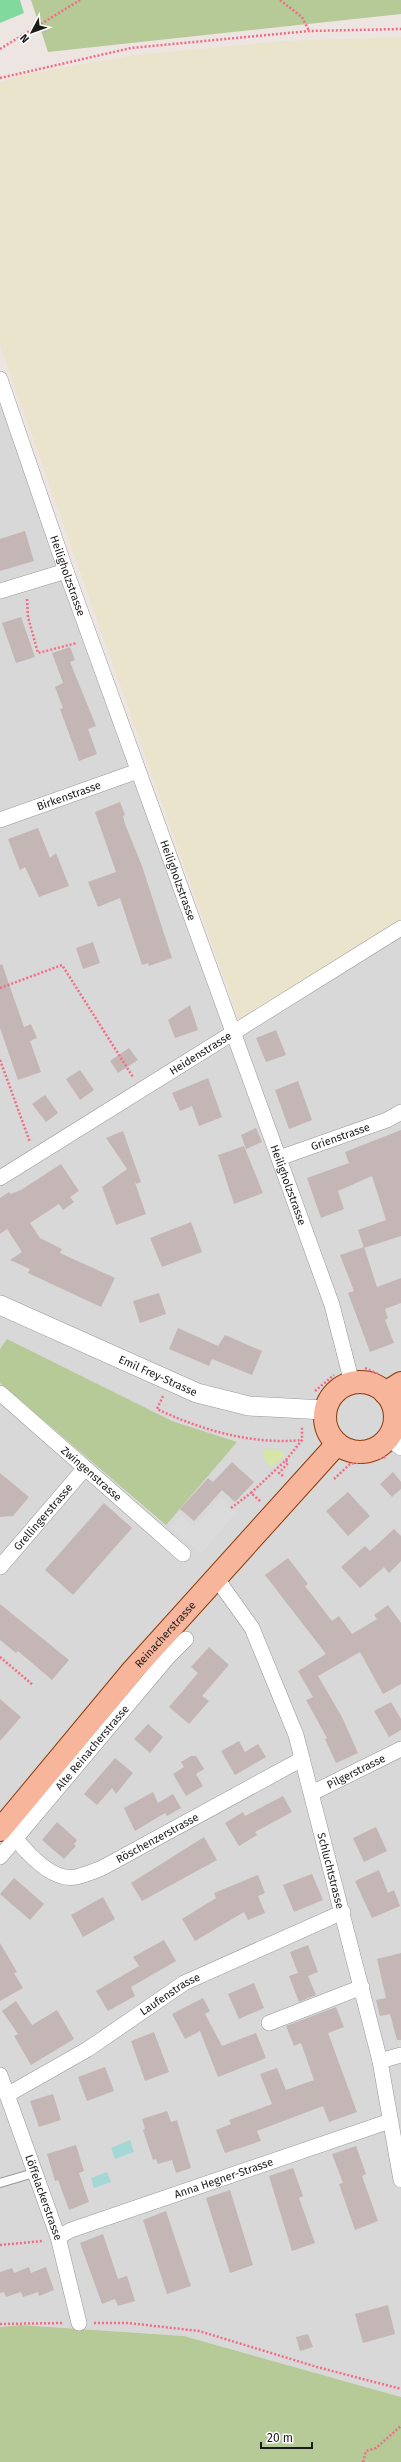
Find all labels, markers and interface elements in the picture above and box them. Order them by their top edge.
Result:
north arrow [12,12,52,52]
text: N [18,31,32,45]
street label: Heiligholzstrasse [47,534,88,618]
street label: Birkenstrasse [35,779,103,813]
street label: Heiligholzstrasse [157,838,198,922]
street label: Heidenstrasse [167,1029,234,1078]
street label: Grienstrasse [309,1121,372,1153]
street label: Heiligholzstrasse [267,1143,309,1227]
street label: Emil Frey-Strasse [116,1353,199,1399]
street label: Zwingenstrasse [58,1444,124,1504]
street label: Grellingerstrasse [11,1481,76,1553]
street label: Reinacherstrasse [132,1599,199,1671]
street label: Alte Reinacherstrasse [53,1703,132,1793]
street label: Pilgerstrasse [325,1752,387,1792]
street label: Röschenzerstrasse [114,1811,201,1866]
street label: Schluchtstrasse [314,1831,347,1910]
street label: Laufenstrasse [138,1971,202,2018]
street label: Löffelackerstrasse [22,2153,65,2242]
street label: Anna Hegner-Strasse [173,2155,275,2201]
scale bar [261,2424,312,2450]
text: 20 m [267,2431,293,2445]

